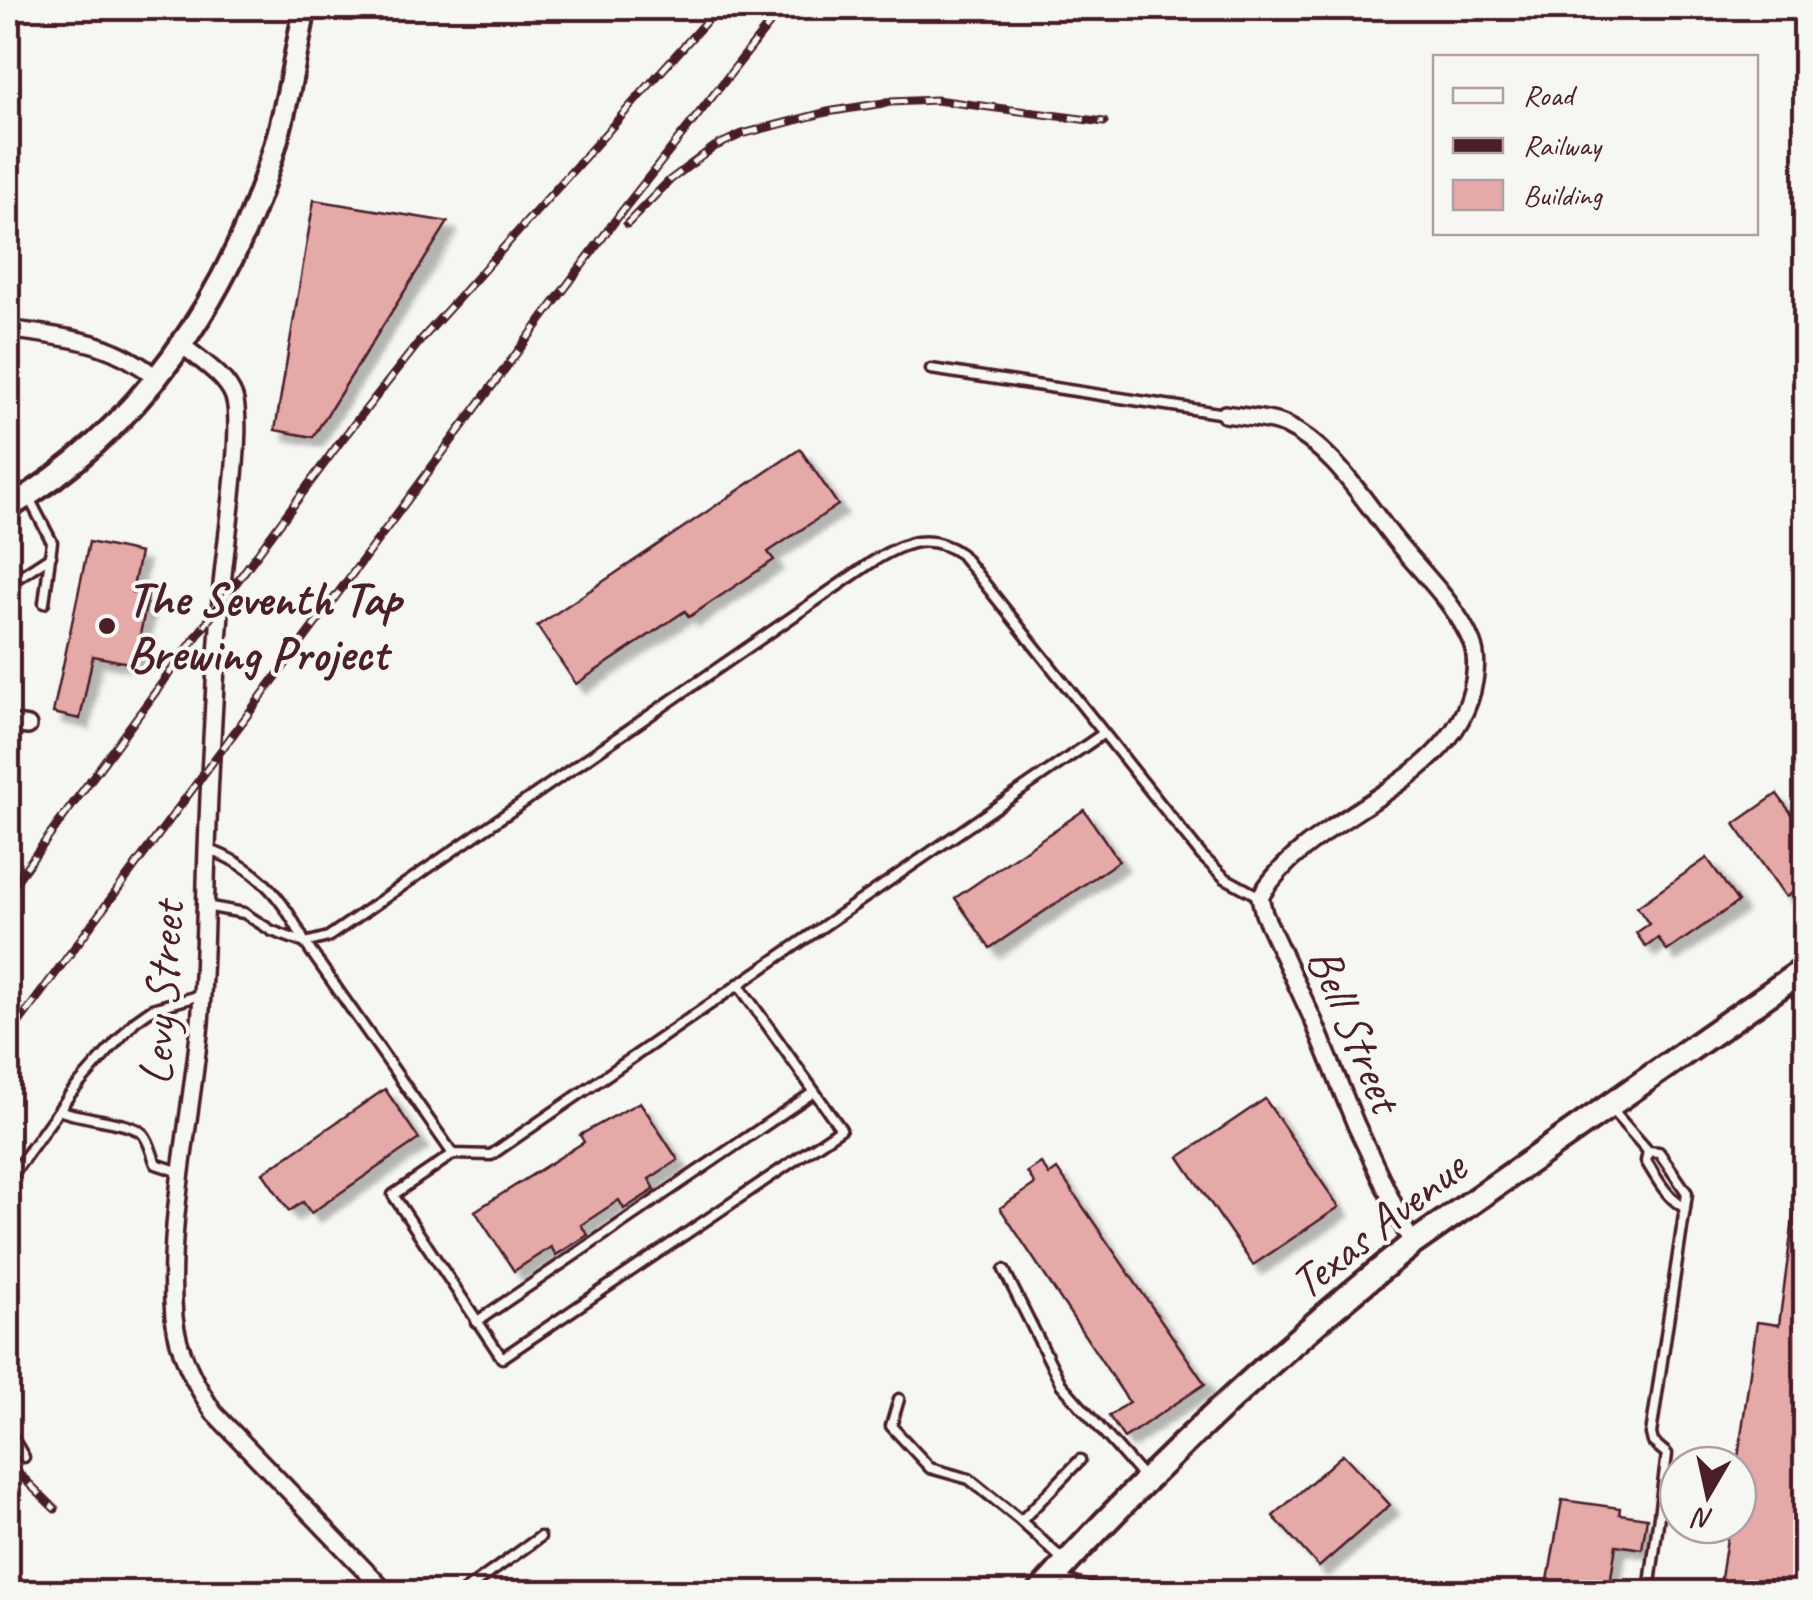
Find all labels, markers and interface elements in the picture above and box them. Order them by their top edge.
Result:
legend [1433,55,1758,235]
text: Road [1523,76,1577,114]
text: Railway [1523,126,1603,164]
text: Building [1523,176,1603,214]
place label: The Seventh Tap Brewing Project [127,569,405,684]
marker: The Seventh Tap Brewing Project [96,615,118,637]
street label: Levy Street [125,895,198,1087]
street label: Bell Street [1294,938,1418,1124]
street label: Texas Avenue [1278,1135,1480,1312]
north arrow [1658,1445,1758,1545]
text: N [1688,1500,1715,1538]

